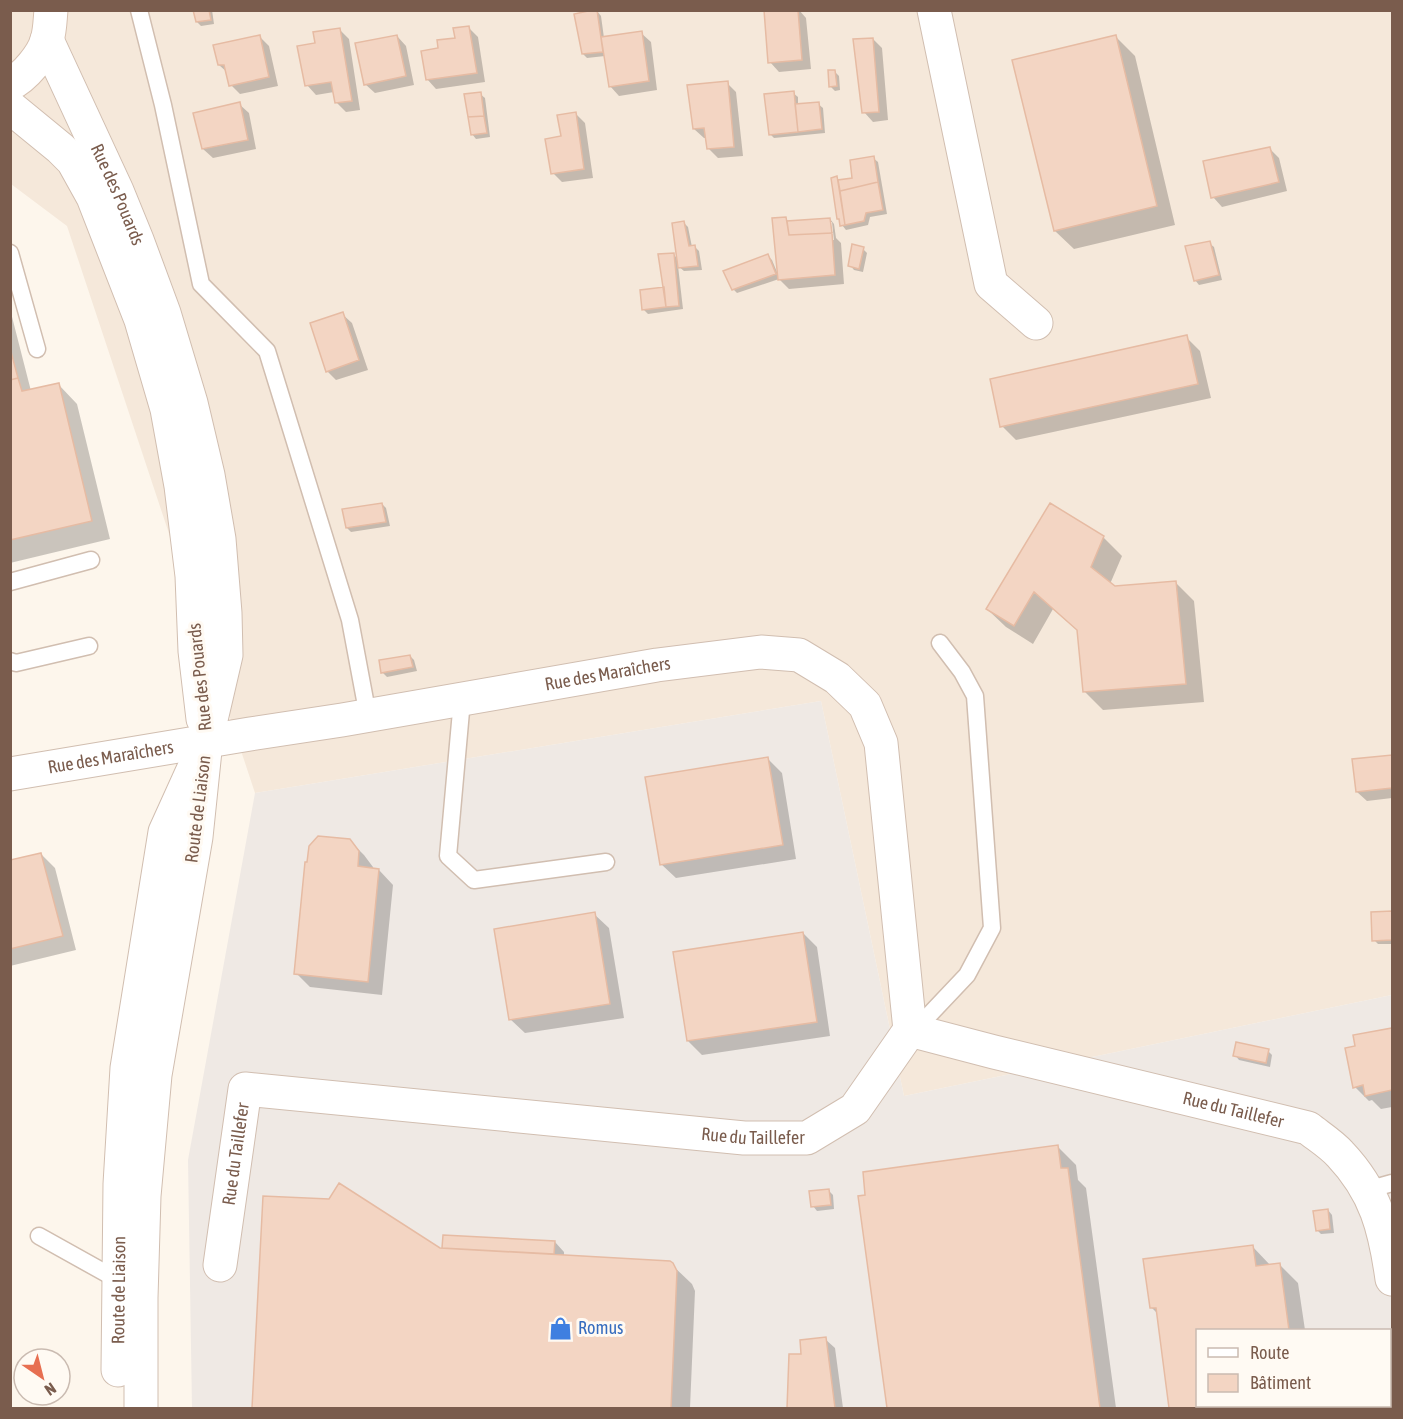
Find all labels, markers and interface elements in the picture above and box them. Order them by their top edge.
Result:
street label: Rue des Pouards [87,140,149,248]
street label: Rue des Pouards [183,622,216,732]
street label: Rue des Maraîchers [543,652,672,694]
street label: Rue des Maraîchers [46,736,175,778]
street label: Route de Liaison [180,754,215,864]
street label: Rue du Taillefer [1181,1087,1287,1132]
street label: Rue du Taillefer [218,1101,253,1207]
street label: Rue du Taillefer [700,1123,805,1148]
street label: Route de Liaison [107,1236,129,1344]
shop icon: Romus [547,1315,573,1341]
place label: Romus [578,1317,623,1338]
legend [1196,1329,1391,1407]
text: Route [1250,1342,1289,1363]
north arrow [12,1347,72,1407]
text: Bâtiment [1250,1372,1311,1393]
text: N [42,1379,60,1399]

